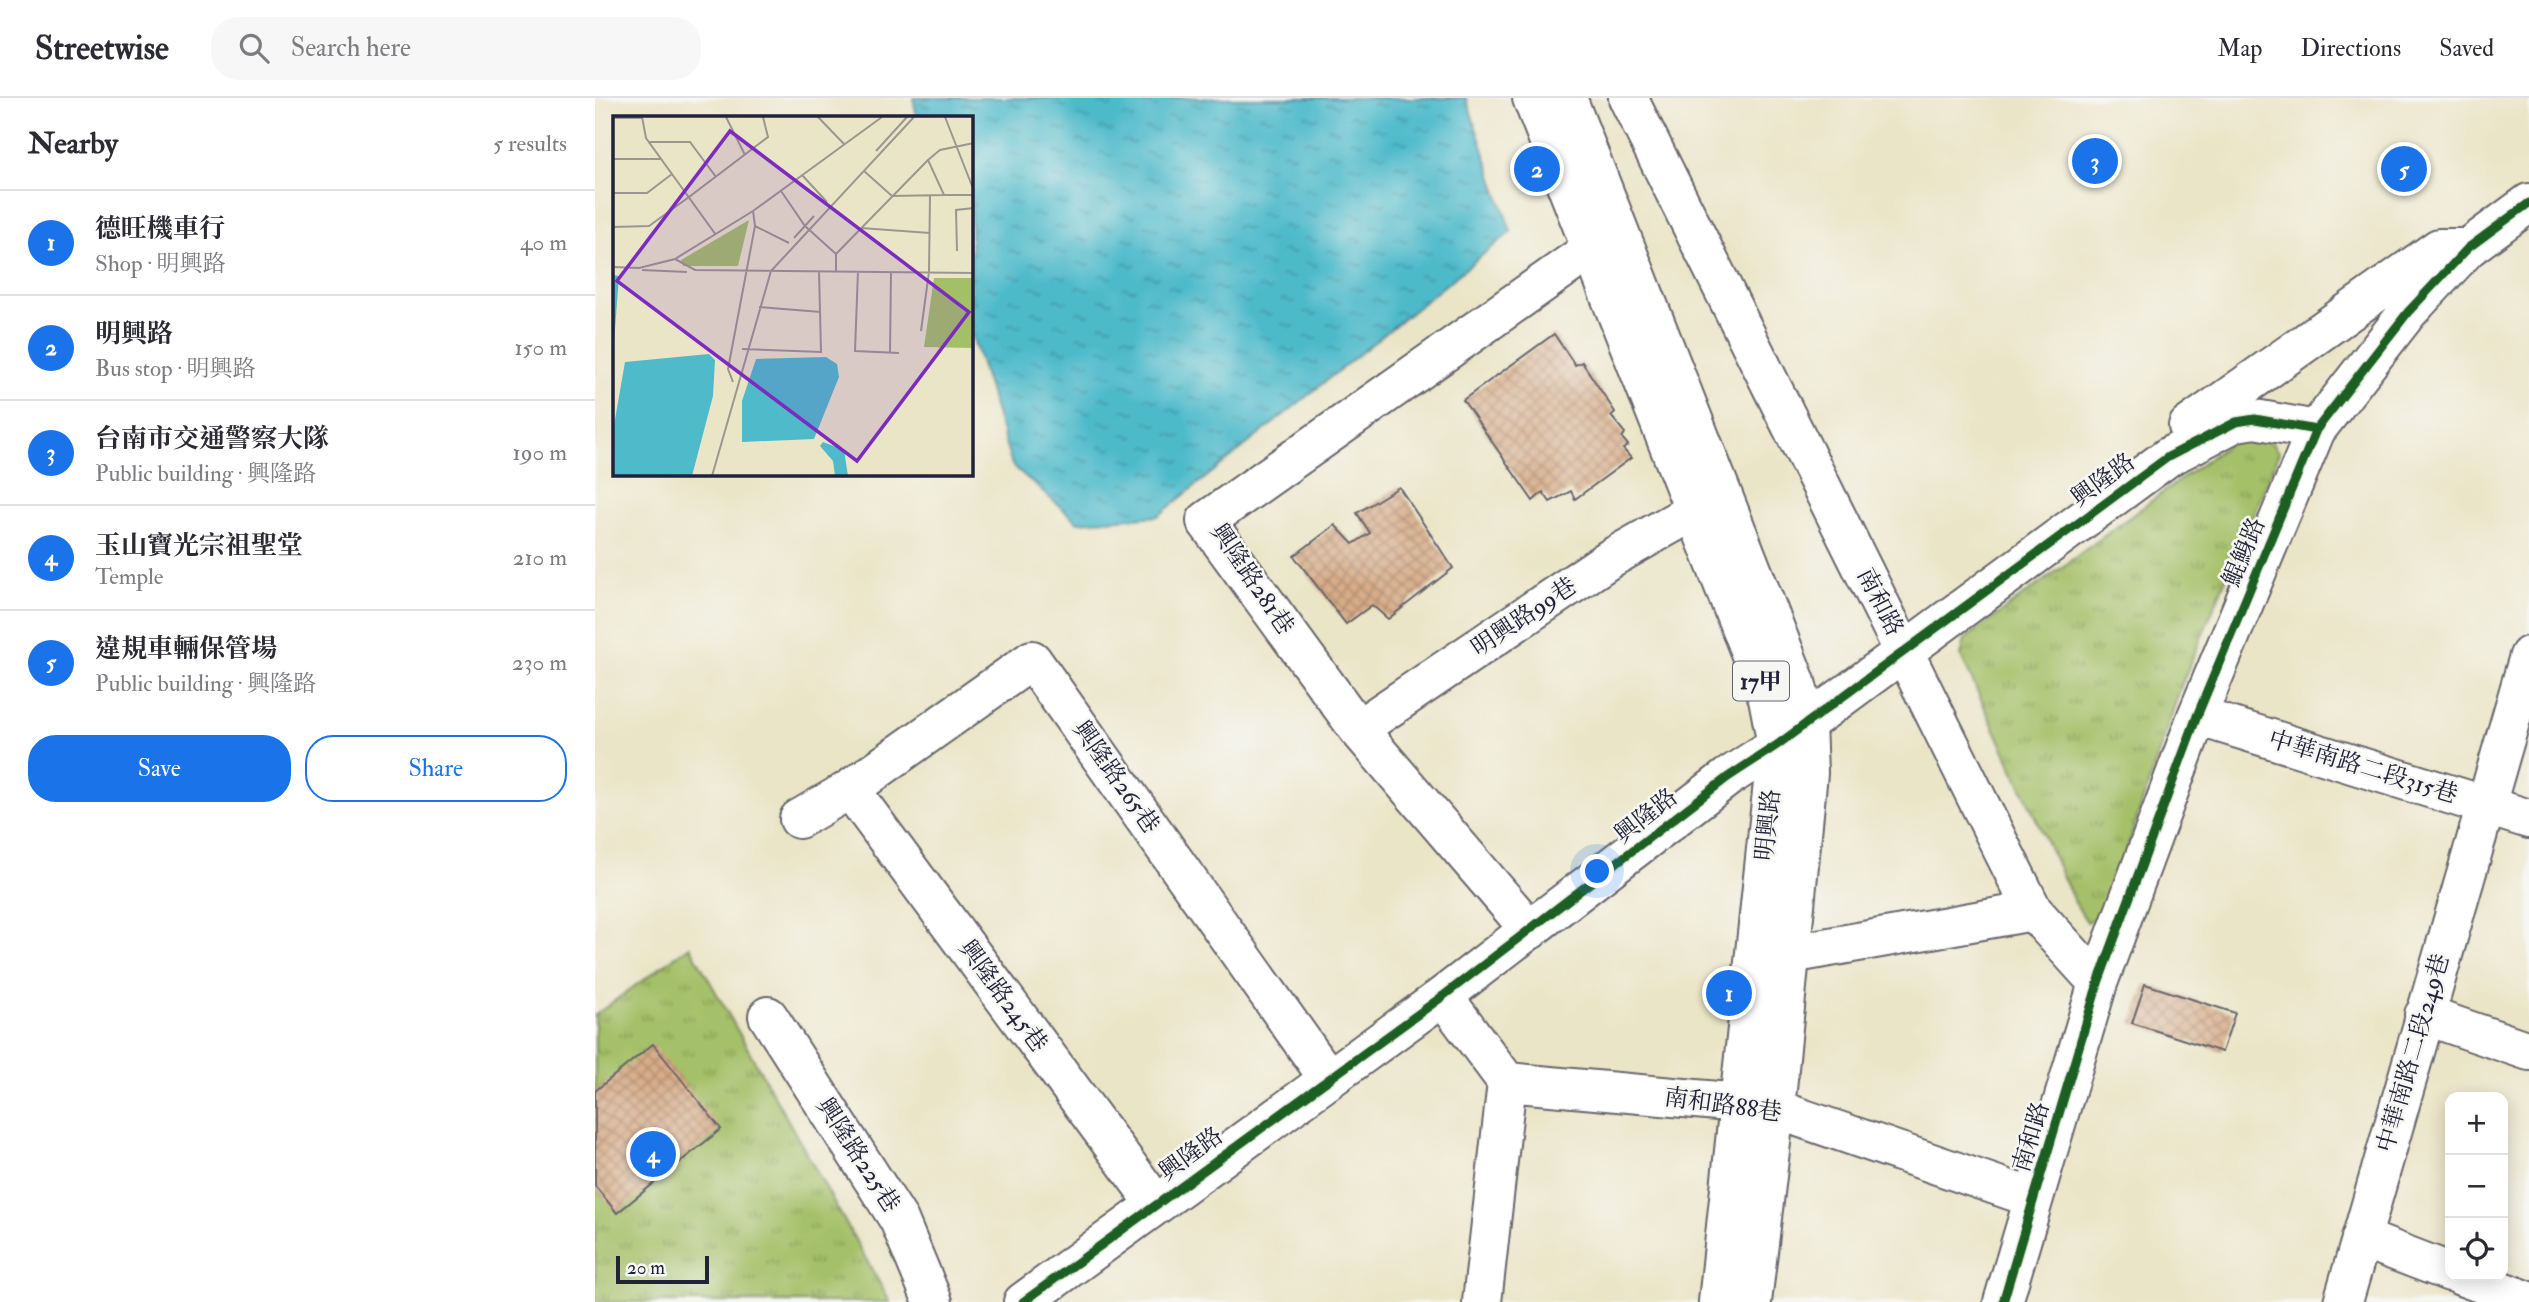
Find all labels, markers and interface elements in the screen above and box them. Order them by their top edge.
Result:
search box [211,17,701,80]
text: Streetwise [35,28,169,69]
icon: search [235,29,273,67]
text: Search here [291,32,411,64]
text: Map [2217,33,2262,64]
text: Directions [2300,33,2401,64]
text: Saved [2439,33,2494,64]
inset map [613,116,973,476]
text: Nearby [28,125,118,162]
text: 5 results [493,129,567,158]
pin: 3 [2072,135,2118,187]
pin: 2 [1514,143,1560,195]
pin: 5 [2381,143,2427,195]
text: 德旺機車行 [95,213,225,245]
text: 1 [47,228,55,257]
text: 40 m [520,228,567,257]
text: Shop · 明興路 [95,249,226,278]
text: 明興路 [95,318,173,350]
text: 2 [45,333,57,362]
text: 150 m [514,333,567,362]
text: Bus stop · 明興路 [95,354,256,383]
text: 台南市交通警察大隊 [95,423,329,455]
text: 3 [47,438,55,467]
text: 190 m [513,438,567,467]
street label: 興隆路 [2065,446,2141,514]
text: Public building · 興隆路 [95,459,316,488]
street label: 鯤鯓路 [2216,513,2272,591]
street label: 興隆路281巷 [1203,517,1301,641]
text: 玉山寶光宗祖聖堂 [95,530,303,562]
text: 4 [45,543,57,572]
text: 210 m [513,543,567,572]
text: Temple [95,562,163,591]
street label: 南和路 [1850,563,1910,641]
street label: 明興路99巷 [1465,570,1583,664]
text: 違規車輛保管場 [95,633,277,665]
text: 5 [46,648,56,677]
text: 230 m [512,648,567,677]
road number: 17甲 [1733,662,1789,701]
text: Public building · 興隆路 [95,669,316,698]
street label: 興隆路265巷 [1066,715,1166,839]
street label: 中華南路二段315巷 [2265,723,2461,811]
button: Save [28,735,291,802]
button: Share [305,735,567,802]
street label: 興隆路 [1608,782,1684,850]
street label: 明興路 [1749,788,1787,862]
your location [1580,854,1614,888]
street label: 興隆路245巷 [952,934,1054,1058]
street label: 中華南路二段249巷 [2370,950,2456,1156]
pin: 1 [1706,967,1752,1019]
street label: 南和路88巷 [1662,1081,1784,1129]
street label: 興隆路225巷 [809,1092,907,1218]
map controls [2445,1092,2508,1281]
button: + [2445,1092,2508,1155]
street label: 南和路 [2006,1098,2056,1176]
street label: 興隆路 [1153,1120,1229,1188]
pin: 4 [630,1128,676,1180]
button: − [2445,1155,2508,1218]
button: locate [2445,1218,2508,1281]
scale bar [616,1253,709,1285]
text: 20 m [627,1256,665,1280]

